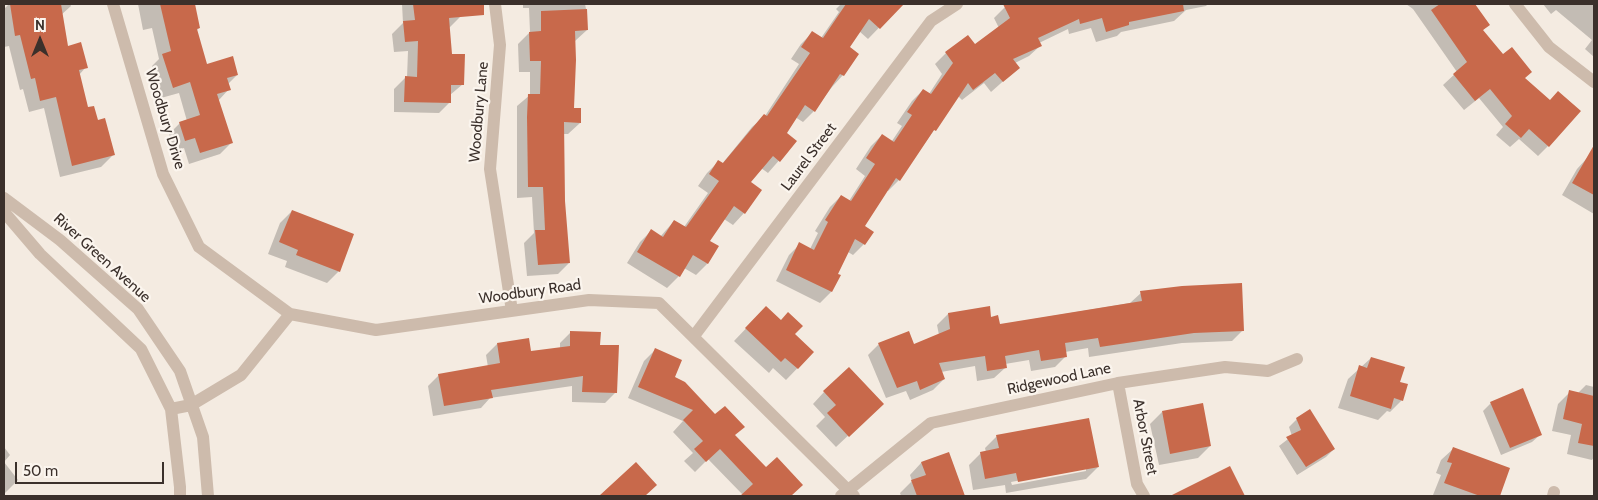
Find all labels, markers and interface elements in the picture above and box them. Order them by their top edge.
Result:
north arrow [15,15,65,65]
text: N [35,16,45,34]
street label: Woodbury Lane [466,61,492,163]
street label: Woodbury Drive [141,67,189,171]
street label: Laurel Street [778,120,840,194]
street label: River Green Avenue [50,210,154,306]
street label: Woodbury Road [478,276,582,308]
street label: Ridgewood Lane [1006,359,1112,399]
street label: Arbor Street [1129,397,1161,477]
scale bar [18,452,166,484]
text: 50 m [23,462,58,480]

